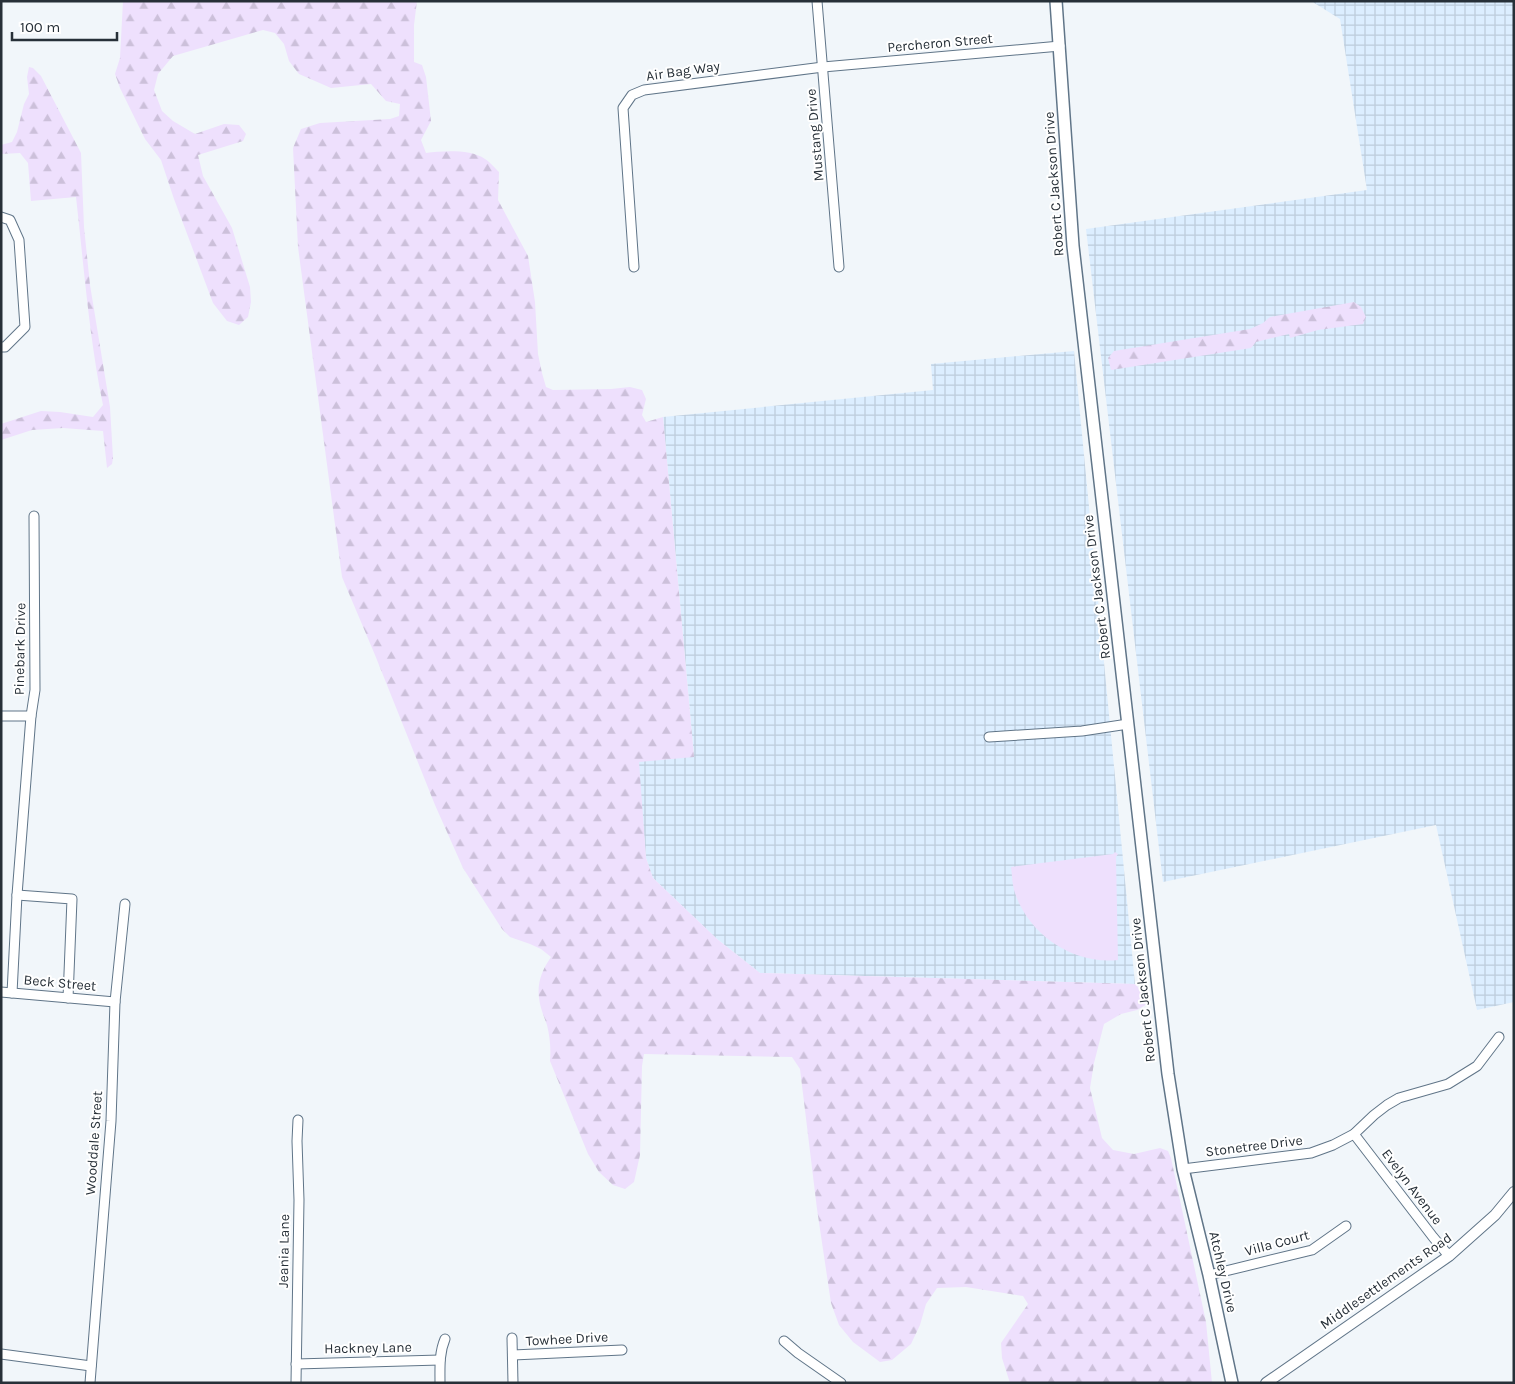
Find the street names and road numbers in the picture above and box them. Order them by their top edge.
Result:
street label: Percheron Street [887,30,993,56]
street label: Air Bag Way [645,57,722,85]
street label: Mustang Drive [802,88,828,182]
street label: Robert C Jackson Drive [1040,111,1068,257]
street label: Robert C Jackson Drive [1080,514,1114,660]
street label: Pinebark Drive [11,603,29,695]
street label: Robert C Jackson Drive [1127,917,1159,1063]
street label: Beck Street [23,971,97,995]
street label: Wooddale Street [82,1090,106,1196]
street label: Stonetree Drive [1204,1132,1304,1160]
street label: Evelyn Avenue [1378,1146,1446,1228]
street label: Jeania Lane [275,1214,293,1288]
street label: Villa Court [1243,1226,1311,1260]
street label: Middlesettlements Road [1317,1229,1455,1333]
street label: Atchley Drive [1205,1230,1241,1314]
street label: Towhee Drive [525,1328,609,1350]
street label: Hackney Lane [324,1339,412,1357]

